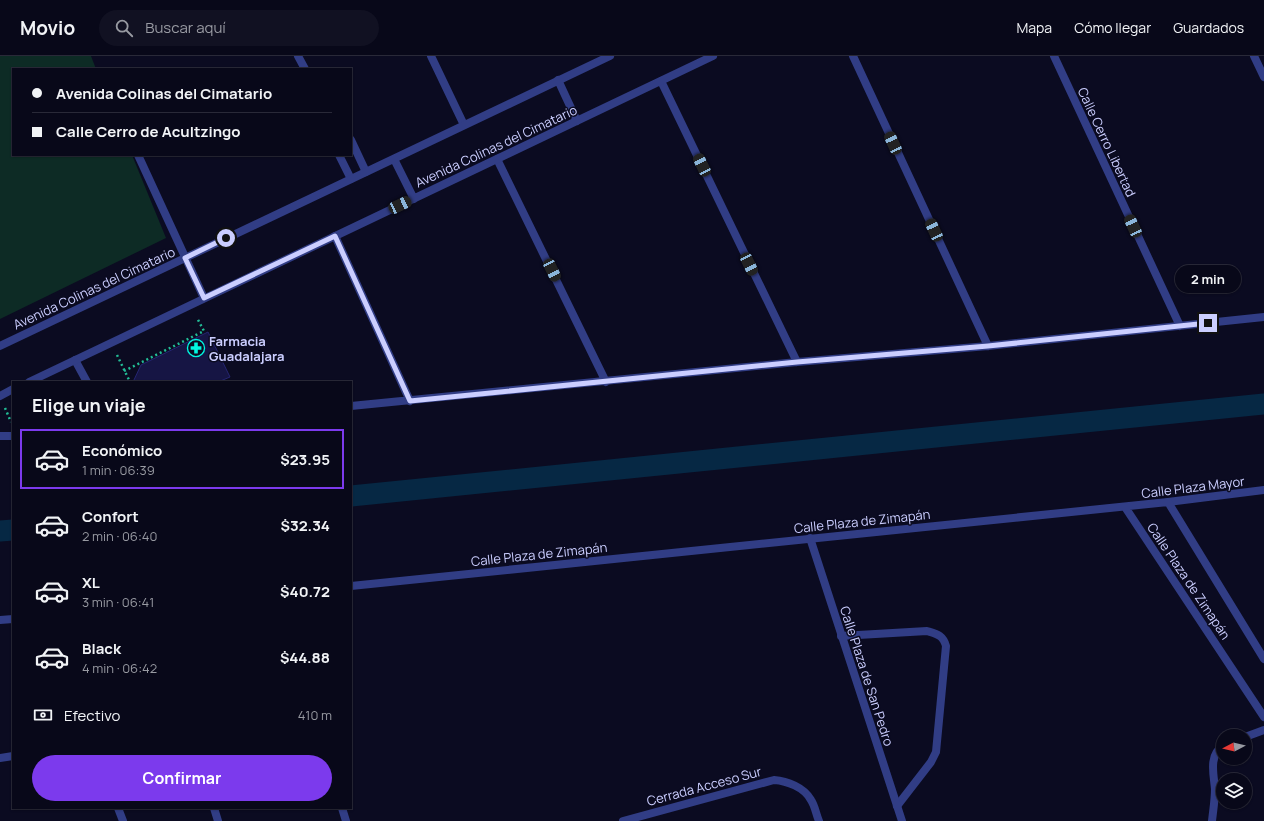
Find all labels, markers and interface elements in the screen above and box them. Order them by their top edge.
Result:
search box [99,10,379,46]
text: Movio [20,15,75,41]
icon: search [113,17,135,39]
text: Buscar aquí [145,17,226,38]
text: Mapa [1017,18,1052,37]
text: Cómo llegar [1074,18,1151,37]
text: Guardados [1173,18,1244,37]
text: Avenida Colinas del Cimatario [56,83,272,104]
street label: Calle Cerro Libertad [1074,84,1140,200]
street label: Avenida Colinas del Cimatario [412,100,580,191]
text: Calle Cerro de Acultzingo [56,121,241,142]
car [882,130,904,156]
car [691,152,713,178]
car [387,194,413,216]
car [1122,213,1144,239]
car [923,217,945,243]
route start [217,229,235,247]
street label: Avenida Colinas del Cimatario [10,242,178,333]
car [738,251,760,277]
car [541,257,563,283]
callout: 2 min [1175,265,1241,293]
text: 2 min [1191,270,1225,288]
route end [1199,314,1217,332]
place label: Farmacia Guadalajara [209,332,285,365]
pharmacy icon: Farmacia Guadalajara [186,338,206,358]
text: Elige un viaje [32,393,146,417]
text: Económico [82,440,162,461]
icon: car [34,441,70,477]
text: $23.95 [280,449,330,470]
text: 1 min · 06:39 [82,461,155,479]
street label: Calle Plaza Mayor [1140,472,1246,502]
street label: Calle Plaza de Zimapán [793,505,931,537]
text: Confort [82,506,139,527]
icon: car [34,507,70,543]
text: $32.34 [281,515,330,536]
street label: Calle Plaza de Zimapán [1143,519,1235,643]
text: 2 min · 06:40 [82,527,157,545]
street label: Calle Plaza de Zimapán [470,538,608,570]
text: XL [82,572,100,593]
icon: car [34,573,70,609]
text: $40.72 [280,581,330,602]
text: 3 min · 06:41 [82,593,154,611]
street label: Calle Plaza de San Pedro [836,604,898,749]
text: Black [82,638,121,659]
icon: car [34,639,70,675]
text: $44.88 [280,647,330,668]
text: 4 min · 06:42 [82,659,157,677]
icon: cash [32,704,54,726]
text: Efectivo [64,705,120,726]
text: 410 m [298,706,332,724]
north arrow [1216,729,1252,765]
map controls [1216,729,1252,809]
button: Confirmar [32,755,332,801]
street label: Cerrada Acceso Sur [645,762,764,810]
button: layers [1216,773,1252,809]

